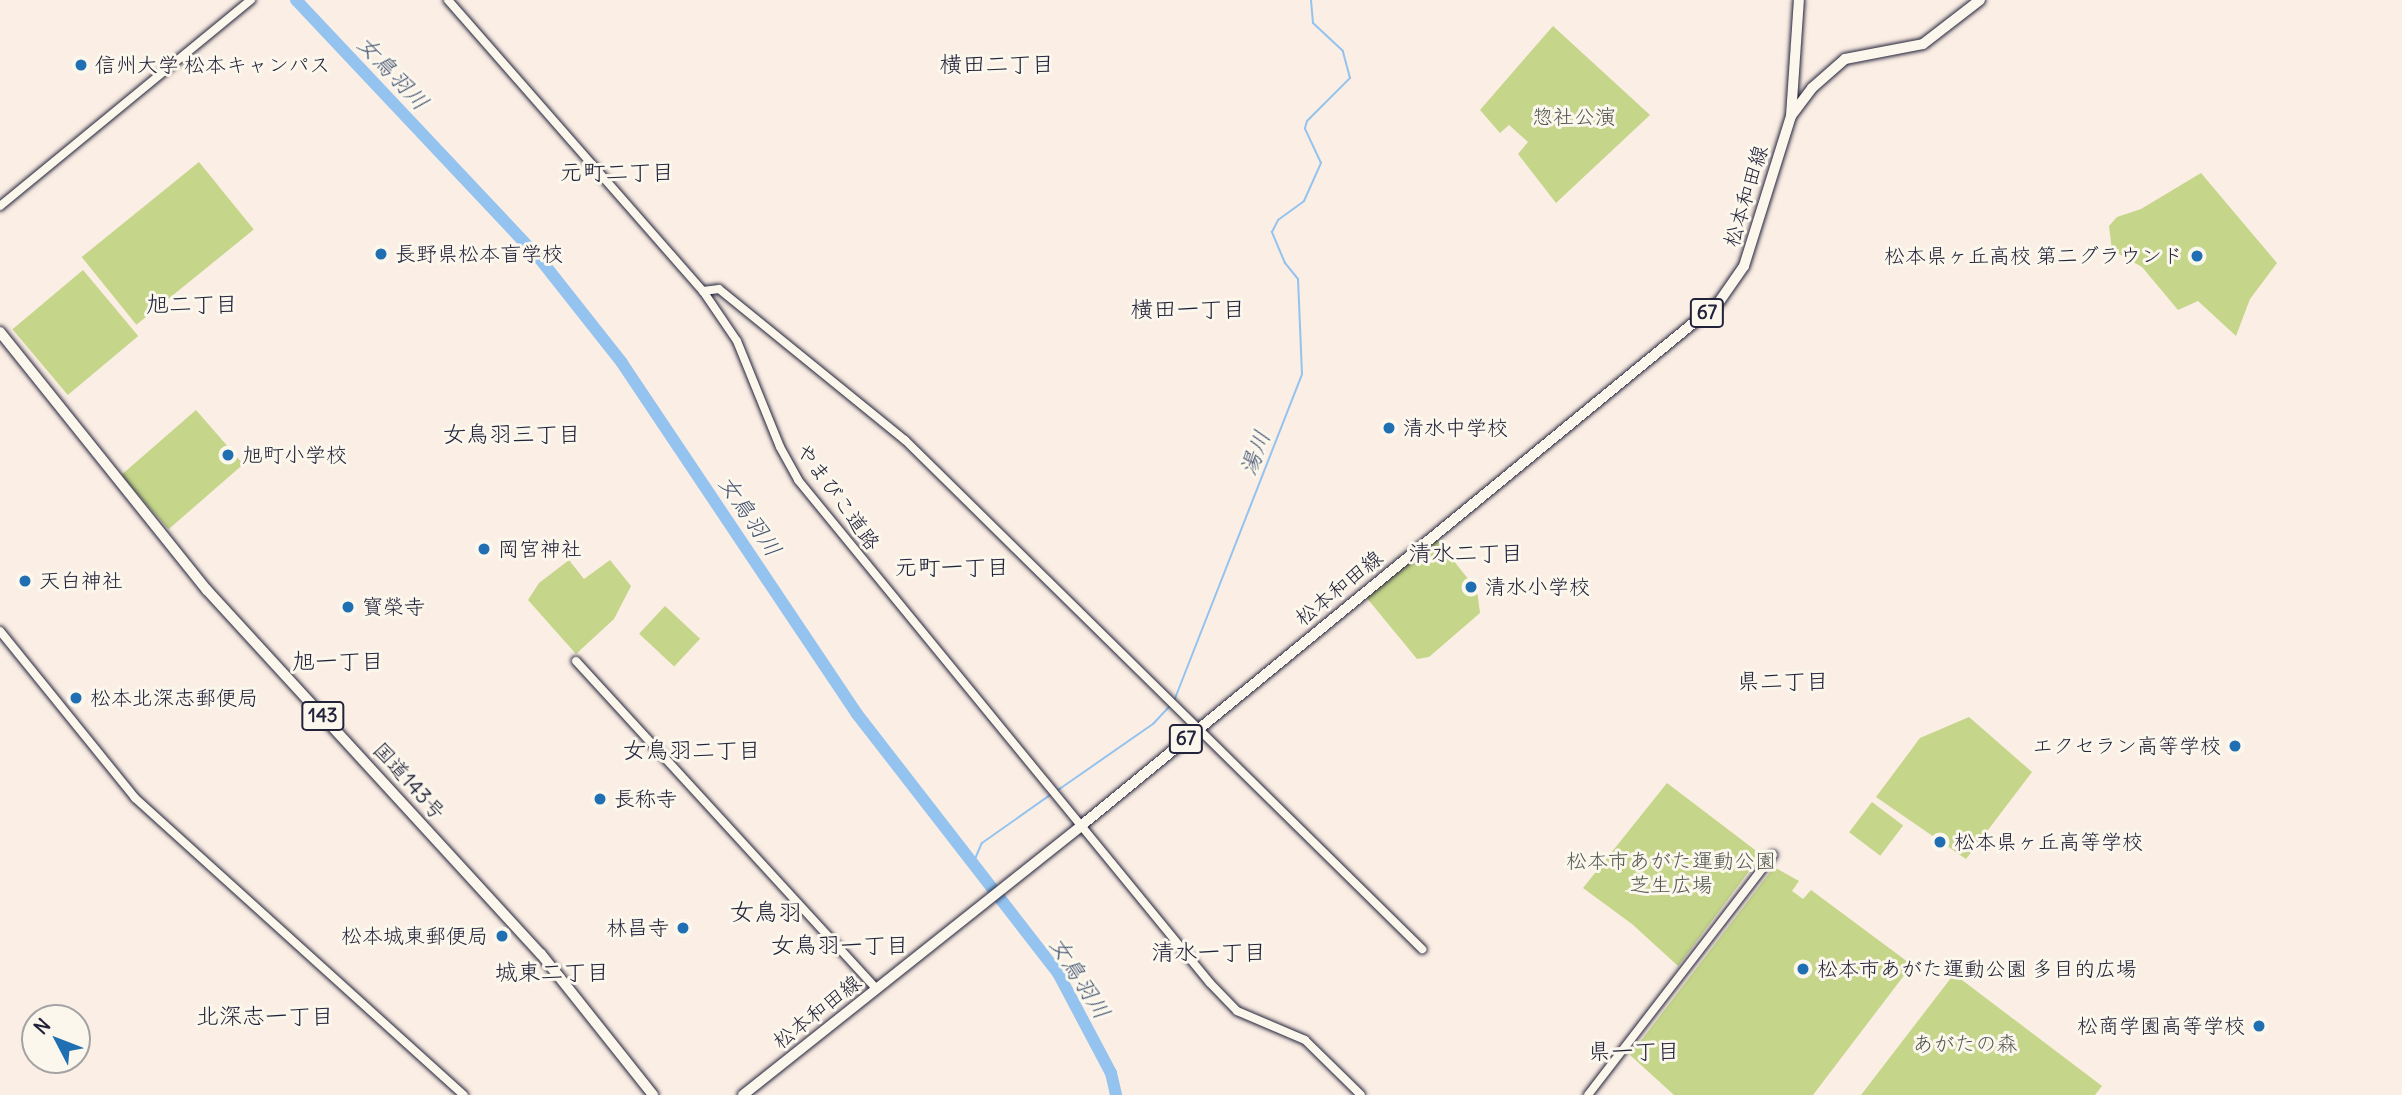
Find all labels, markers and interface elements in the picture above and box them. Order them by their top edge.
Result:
water label: 女鳥羽川 [352,30,434,116]
district label: 横田二丁目 [940,50,1054,78]
place label: 信州大学 松本キャンパス [95,52,331,78]
marker: 信州大学 松本キャンパス [73,57,89,73]
park label: 惣社公演 [1532,104,1616,130]
street label: 松本和田線 [1719,142,1773,250]
district label: 元町二丁目 [560,158,674,186]
place label: 長野県松本盲学校 [395,241,563,267]
place label: 松本県ヶ丘高校 第二グラウンド [1884,243,2183,269]
marker: 長野県松本盲学校 [373,246,389,262]
marker: 松本県ヶ丘高校 第二グラウンド [2189,248,2205,264]
district label: 旭二丁目 [146,290,238,318]
district label: 横田一丁目 [1131,295,1245,323]
road number: 67 [1690,298,1724,328]
place label: 清水中学校 [1403,415,1508,441]
district label: 女鳥羽三丁目 [443,420,581,448]
marker: 清水中学校 [1381,420,1397,436]
water label: 湯川 [1234,427,1276,479]
street label: やまびこ道路 [791,439,885,555]
place label: 旭町小学校 [242,442,347,468]
marker: 旭町小学校 [220,447,236,463]
water label: 女鳥羽川 [713,470,787,562]
place label: 岡宮神社 [498,536,582,562]
district label: 清水二丁目 [1409,539,1523,567]
marker: 岡宮神社 [476,541,492,557]
street label: 松本和田線 [1290,545,1388,631]
district label: 元町一丁目 [895,553,1009,581]
place label: 天白神社 [39,568,123,594]
marker: 天白神社 [17,573,33,589]
place label: 清水小学校 [1485,574,1590,600]
marker: 清水小学校 [1463,579,1479,595]
place label: 寳榮寺 [362,594,425,620]
marker: 寳榮寺 [340,599,356,615]
district label: 旭一丁目 [292,647,384,675]
district label: 県二丁目 [1737,667,1829,695]
place label: 松本北深志郵便局 [90,685,258,711]
marker: 松本北深志郵便局 [68,690,84,706]
road number: 143 [300,701,346,732]
road number: 67 [1168,724,1204,754]
place label: エクセラン高等学校 [2032,733,2221,759]
district label: 女鳥羽二丁目 [623,736,761,764]
street label: 国道143号 [368,737,450,825]
marker: エクセラン高等学校 [2227,738,2243,754]
place label: 長称寺 [614,786,677,812]
marker: 長称寺 [592,791,608,807]
place label: 松本県ヶ丘高等学校 [1954,829,2143,855]
marker: 松本県ヶ丘高等学校 [1932,834,1948,850]
park label: 松本市あがた運動公園 芝生広場 [1566,848,1776,898]
district label: 女鳥羽 [730,898,802,926]
place label: 林昌寺 [606,915,669,941]
marker: 林昌寺 [675,920,691,936]
place label: 松本城東郵便局 [341,923,488,949]
marker: 松本城東郵便局 [494,928,510,944]
district label: 女鳥羽一丁目 [771,931,909,959]
water label: 女鳥羽川 [1044,932,1116,1024]
district label: 清水一丁目 [1152,938,1266,966]
place label: 松本市あがた運動公園 多目的広場 [1817,956,2137,982]
district label: 城東二丁目 [495,958,609,986]
marker: 松本市あがた運動公園 多目的広場 [1795,961,1811,977]
street label: 松本和田線 [768,970,866,1054]
district label: 北深志一丁目 [196,1002,334,1030]
north arrow [21,1004,91,1074]
text: N [29,1013,55,1039]
place label: 松商学園高等学校 [2077,1013,2245,1039]
marker: 松商学園高等学校 [2251,1018,2267,1034]
park label: あがたの森 [1913,1031,2017,1057]
district label: 県一丁目 [1588,1037,1680,1065]

